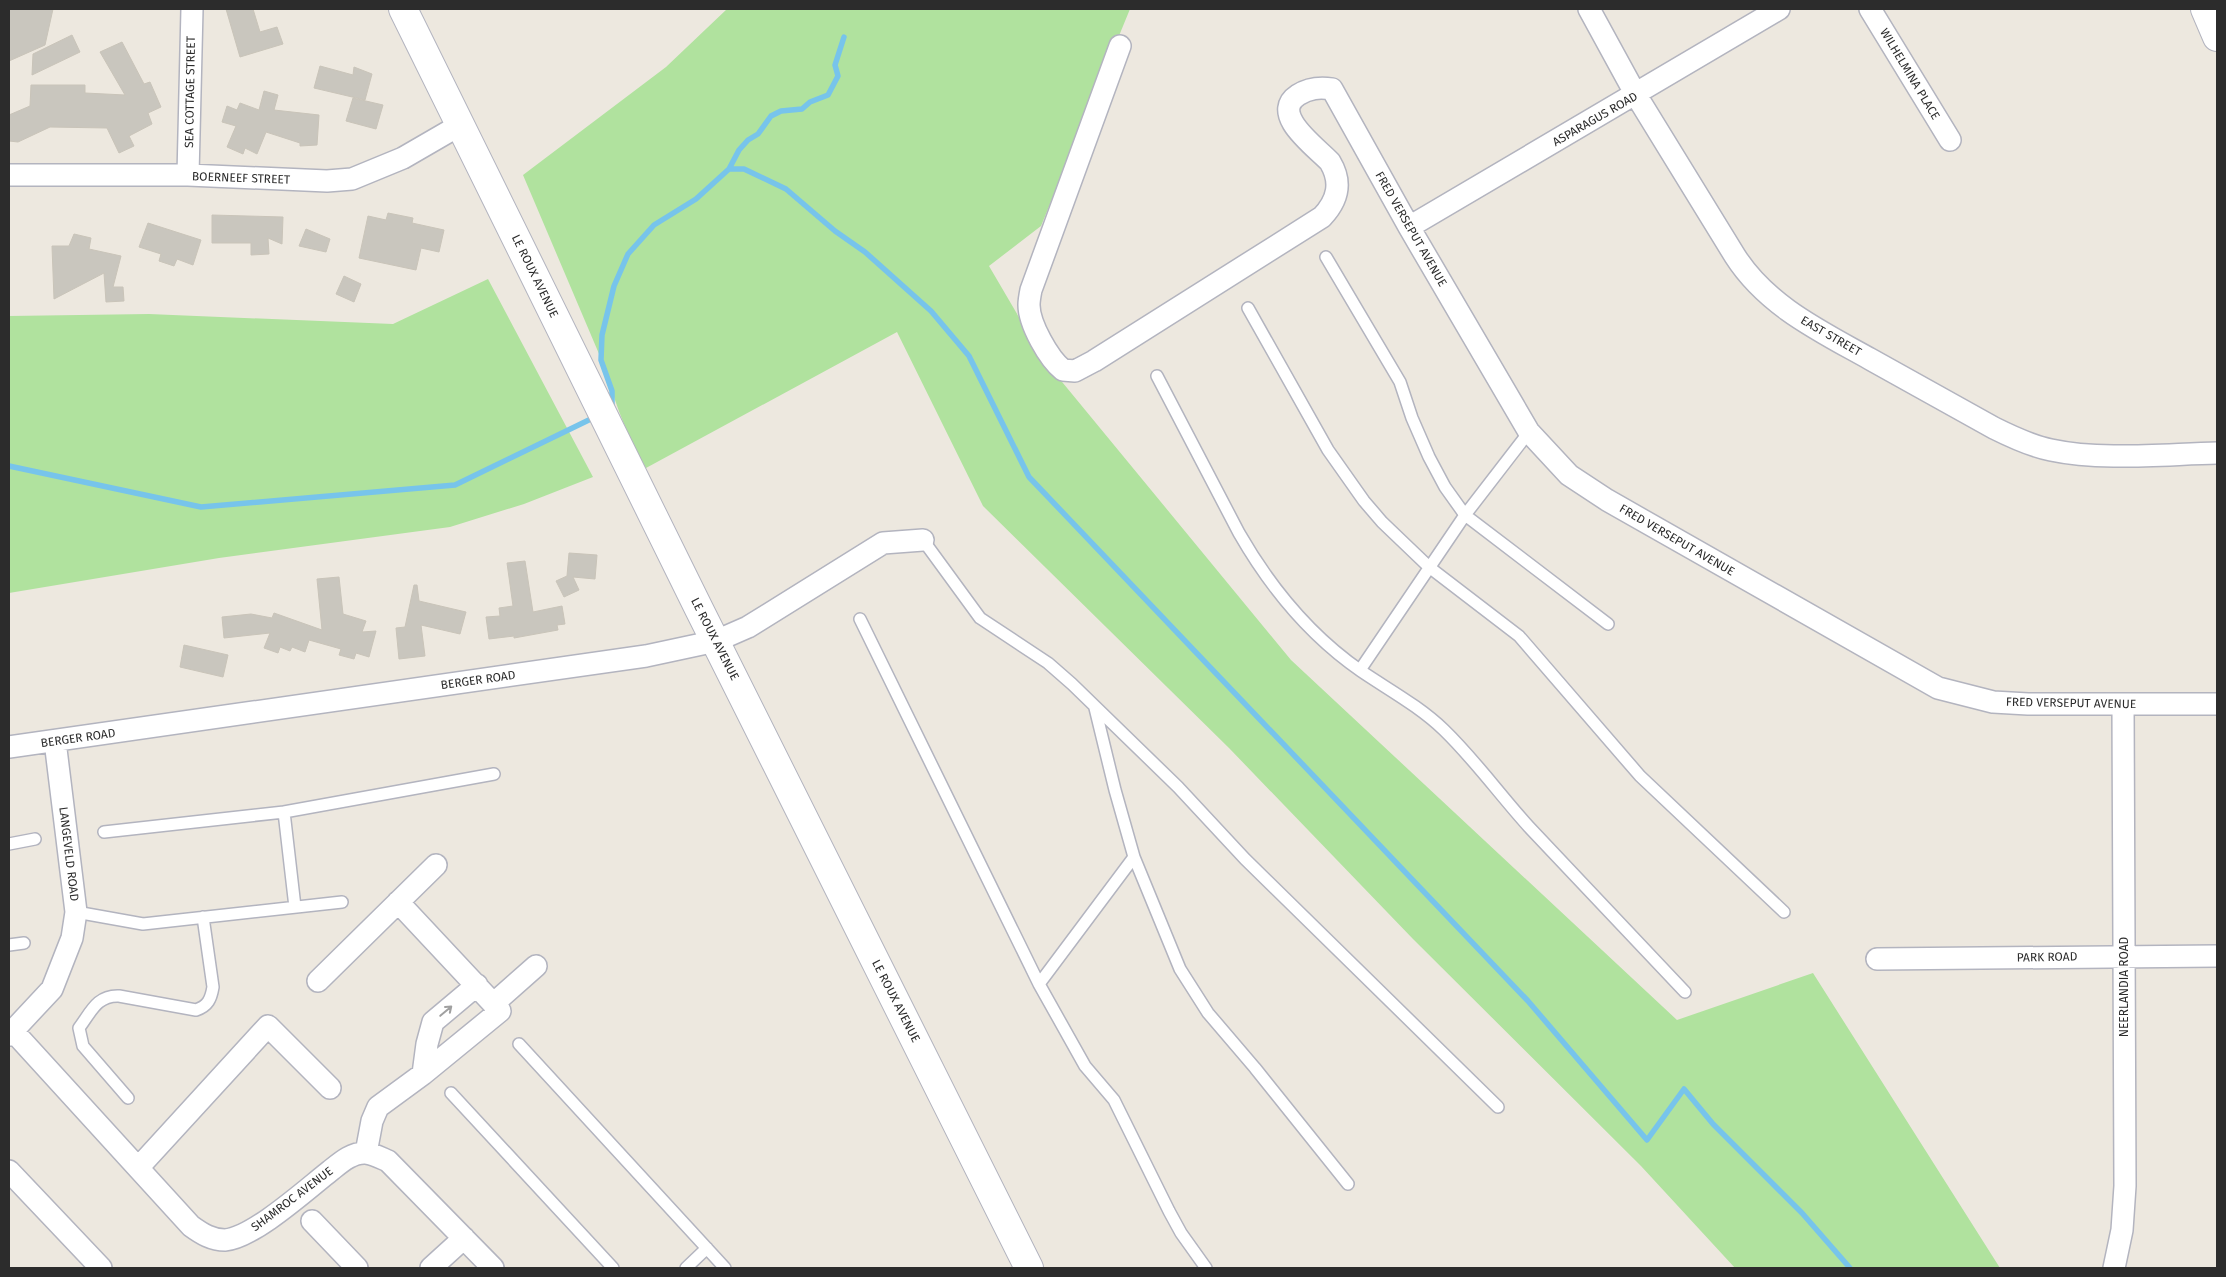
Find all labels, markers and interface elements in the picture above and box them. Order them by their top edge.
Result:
street label: WILHELMINA PLACE [1877,26,1943,122]
street label: SEA COTTAGE STREET [182,35,198,148]
street label: ASPARAGUS ROAD [1550,89,1640,149]
street label: BOERNEEF STREET [192,169,291,187]
street label: FRED VERSEPUT AVENUE [1372,169,1450,289]
street label: LE ROUX AVENUE [509,232,561,320]
street label: EAST STREET [1798,313,1865,359]
street label: FRED VERSEPUT AVENUE [1617,501,1737,579]
street label: LE ROUX AVENUE [688,595,742,683]
street label: BERGER ROAD [440,668,516,692]
street label: FRED VERSEPUT AVENUE [2006,695,2136,711]
street label: BERGER ROAD [40,726,116,750]
street label: LANGEVELD ROAD [56,806,82,902]
street label: NEERLANDIA ROAD [2117,936,2131,1037]
street label: PARK ROAD [2017,949,2078,965]
street label: LE ROUX AVENUE [869,957,923,1045]
one-way arrow [439,1006,452,1017]
street label: SHAMROC AVENUE [248,1164,336,1234]

